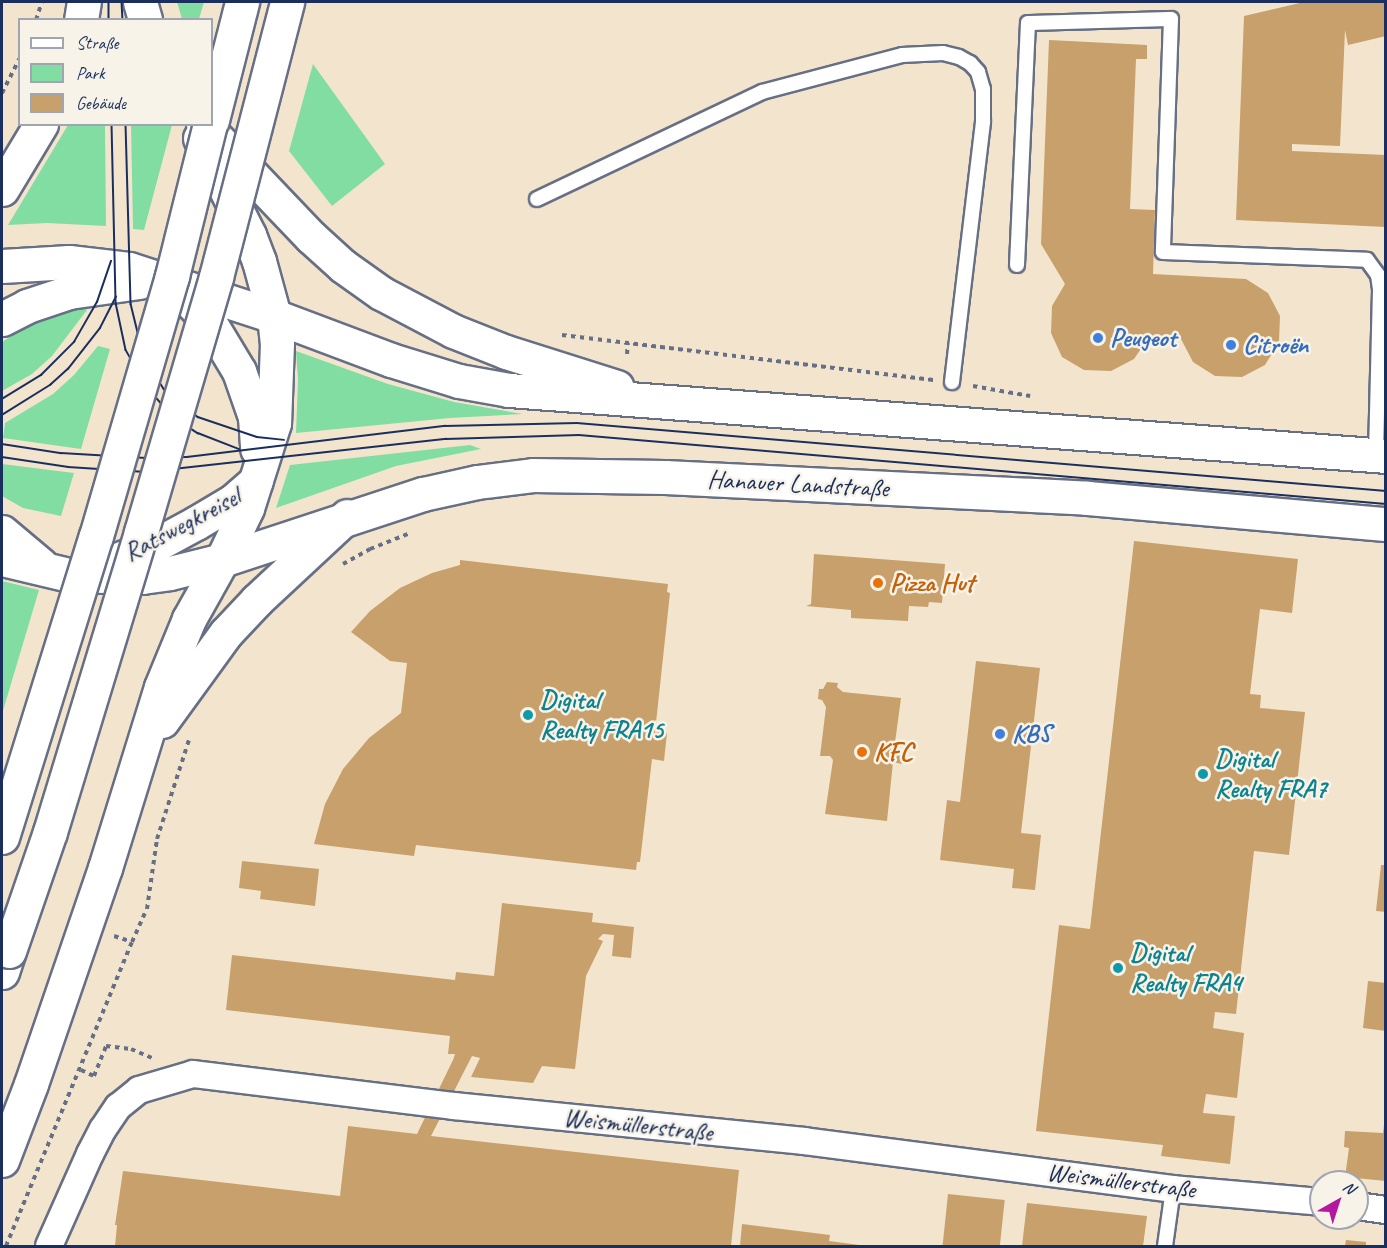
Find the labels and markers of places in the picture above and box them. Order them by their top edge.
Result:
place label: Peugeot [1110,322,1176,354]
place label: Citroën [1243,329,1308,361]
marker: Peugeot [1091,331,1105,345]
marker: Citroën [1224,338,1238,352]
place label: Pizza Hut [890,567,974,599]
marker: Pizza Hut [871,576,885,590]
place label: Digital Realty FRA15 [540,684,663,746]
marker: Digital Realty FRA15 [521,708,535,722]
place label: KBS [1012,718,1051,750]
marker: KBS [993,727,1007,741]
place label: KFC [874,736,913,768]
place label: Digital Realty FRA7 [1215,743,1327,804]
marker: KFC [855,745,869,759]
marker: Digital Realty FRA7 [1196,767,1210,781]
place label: Digital Realty FRA4 [1130,937,1242,999]
marker: Digital Realty FRA4 [1111,961,1125,975]

